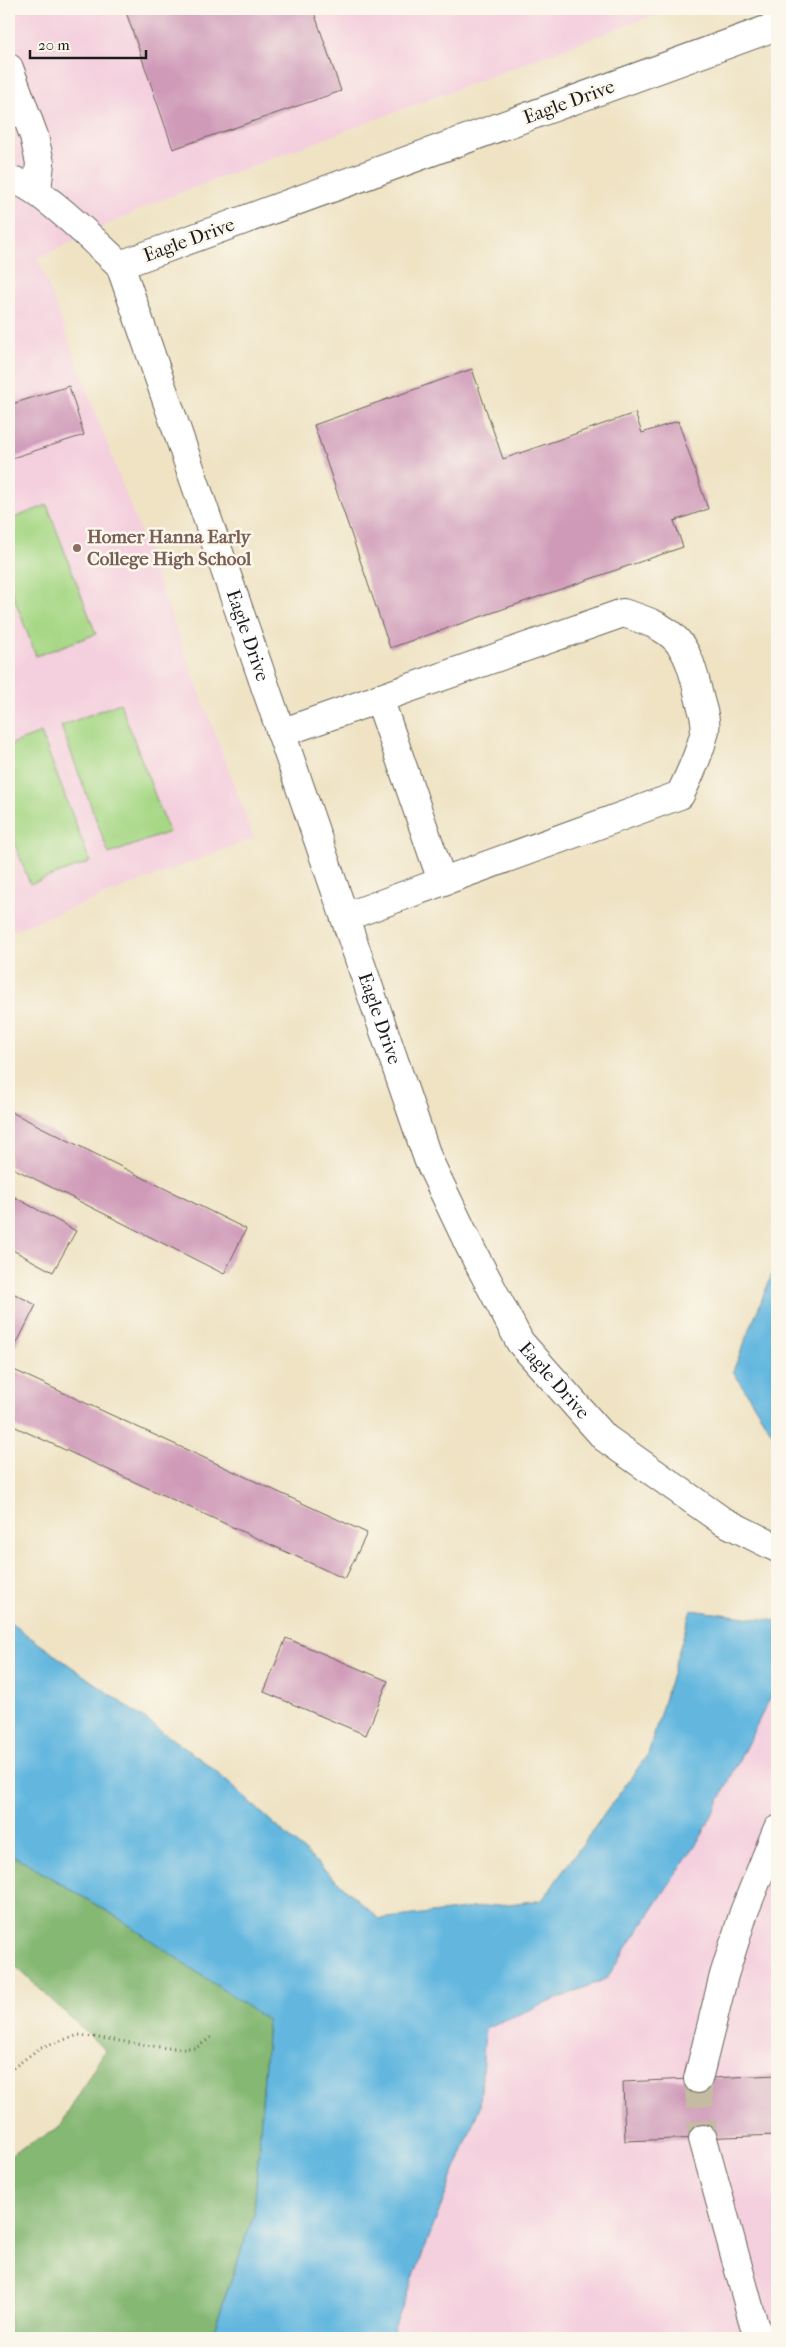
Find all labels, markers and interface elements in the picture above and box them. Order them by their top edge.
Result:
scale bar [30,28,146,60]
text: 20 m [38,36,70,54]
street label: Eagle Drive [520,75,618,129]
street label: Eagle Drive [140,213,238,267]
place label: Homer Hanna Early College High School [87,526,252,570]
marker: Homer Hanna Early College High School [71,542,83,554]
street label: Eagle Drive [222,587,274,684]
street label: Eagle Drive [354,970,406,1067]
street label: Eagle Drive [514,1337,594,1424]

